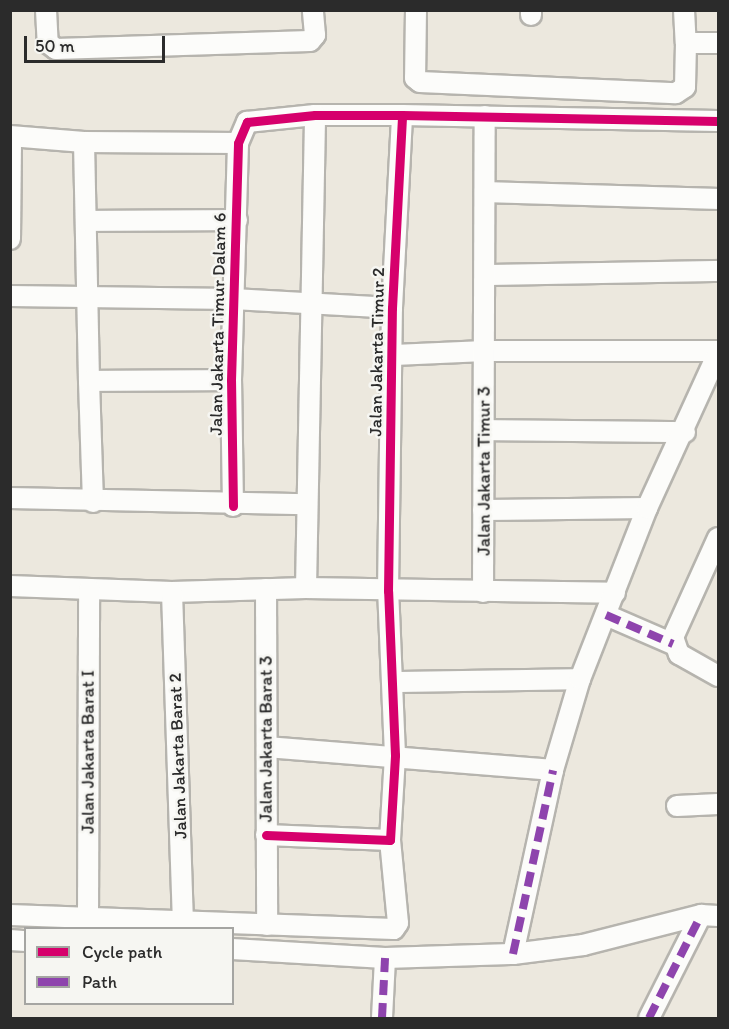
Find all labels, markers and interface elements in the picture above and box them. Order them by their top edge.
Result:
scale bar [27,24,168,62]
text: 50 m [35,35,75,57]
street label: Jalan Jakarta Timur Dalam 6 [205,213,231,435]
street label: Jalan Jakarta Timur 2 [365,268,389,436]
street label: Jalan Jakarta Timur 3 [473,387,495,555]
street label: Jalan Jakarta Barat 3 [255,656,277,822]
street label: Jalan Jakarta Barat I [77,671,99,833]
street label: Jalan Jakarta Barat 2 [164,673,192,839]
legend [24,927,234,1005]
text: Cycle path [82,941,162,963]
text: Path [82,971,117,993]

